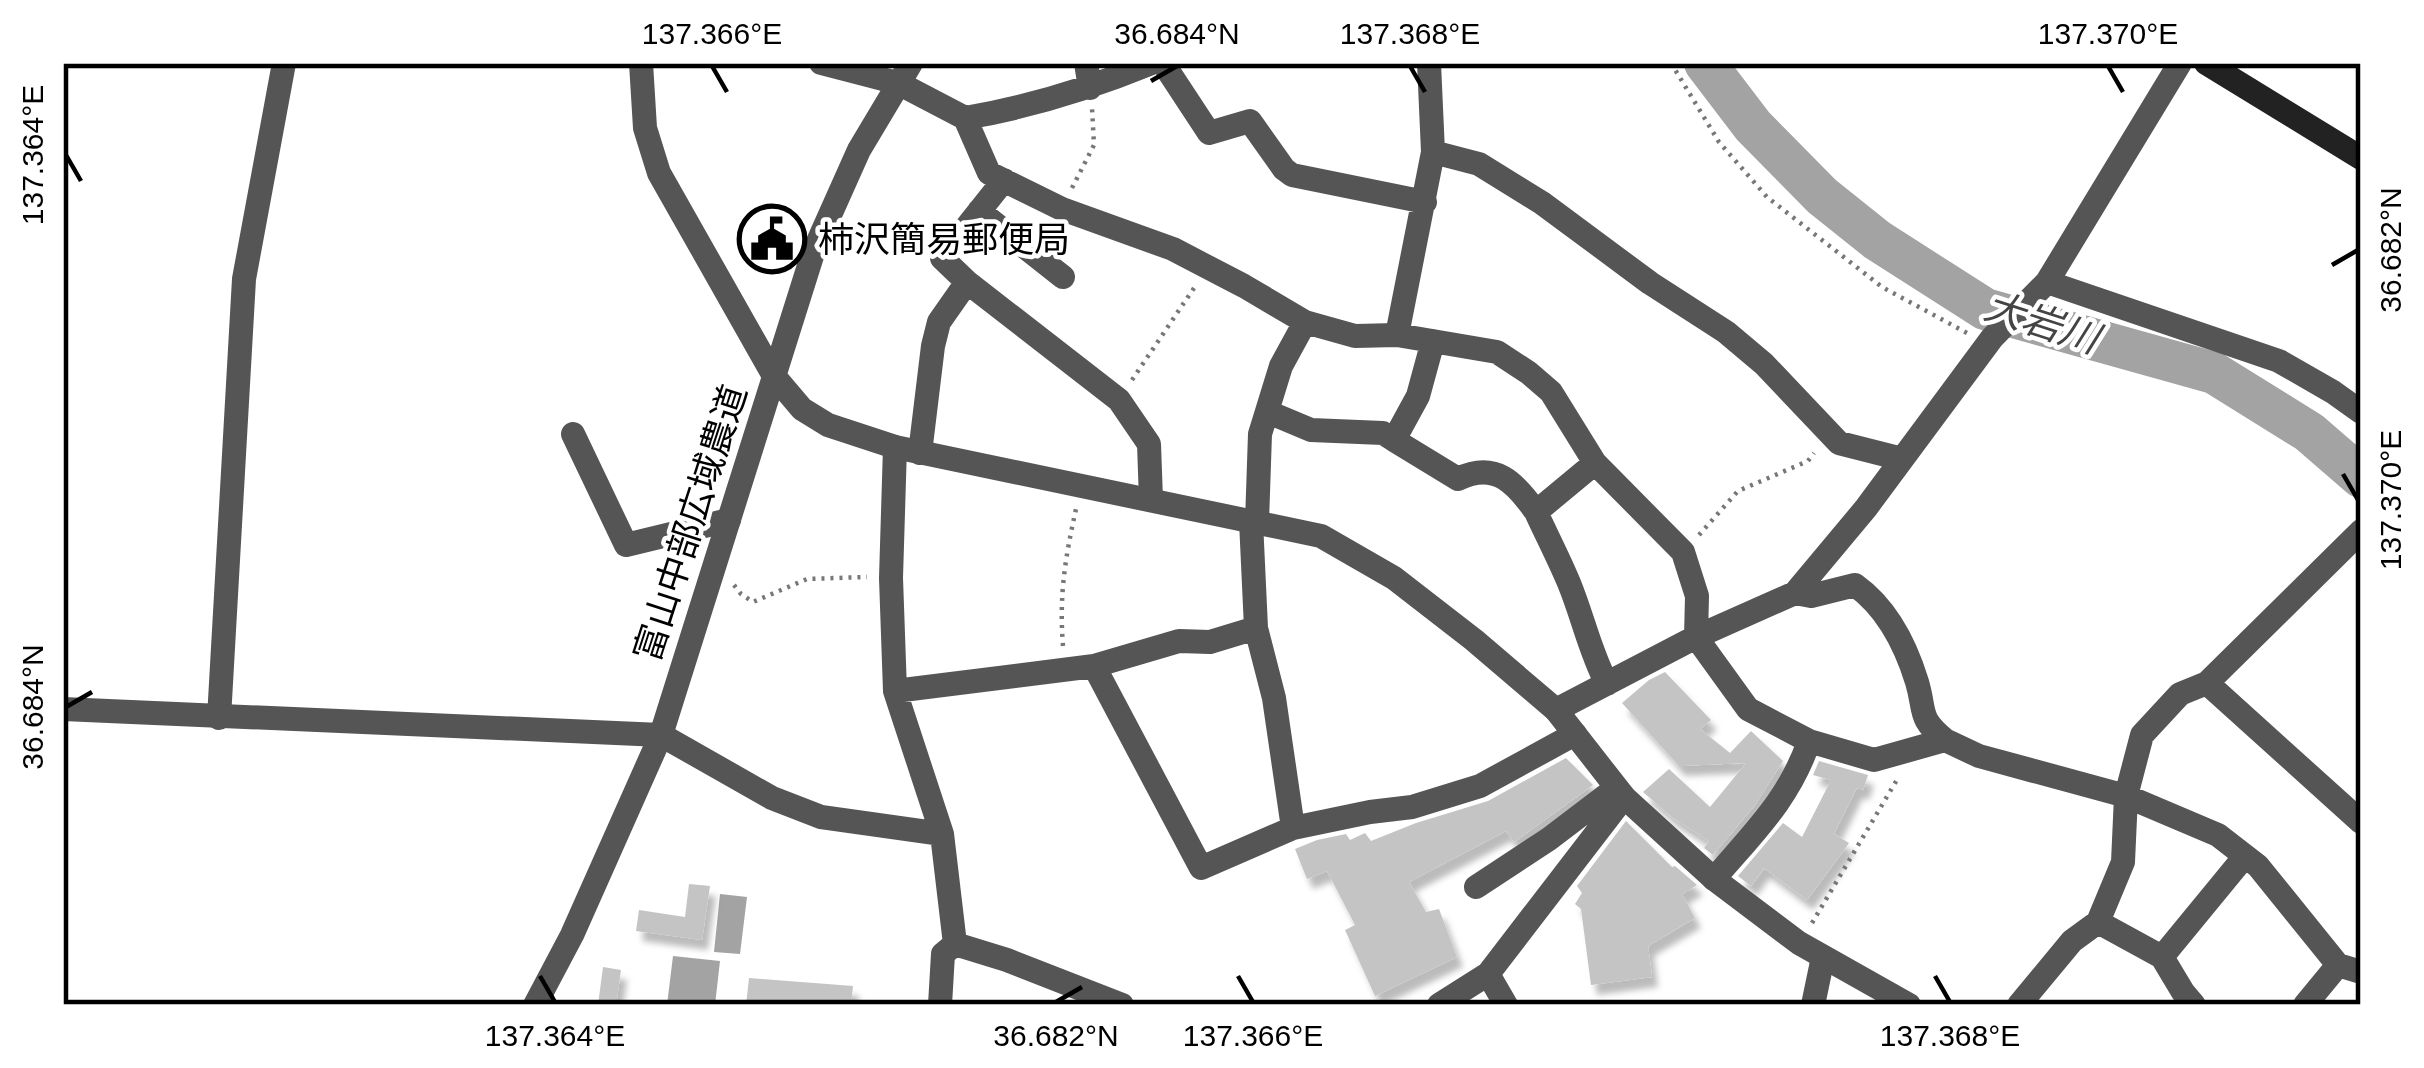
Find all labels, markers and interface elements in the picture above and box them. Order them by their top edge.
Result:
text: 137.366°E [642,17,782,50]
text: 36.684°N [1114,17,1240,50]
text: 137.368°E [1340,17,1480,50]
text: 137.370°E [2038,17,2178,50]
text: 137.364°E [16,85,49,225]
text: 36.682°N [2374,187,2407,313]
public building icon: 柿沢簡易郵便局 [737,204,807,274]
place label: 柿沢簡易郵便局 [818,219,1070,260]
water label: 大岩川 [1980,284,2108,362]
street label: 富山中部広域農道 [626,380,754,666]
text: 137.370°E [2374,430,2407,570]
text: 36.684°N [16,644,49,770]
text: 137.364°E [485,1019,625,1052]
text: 36.682°N [993,1019,1119,1052]
text: 137.366°E [1183,1019,1323,1052]
text: 137.368°E [1880,1019,2020,1052]

